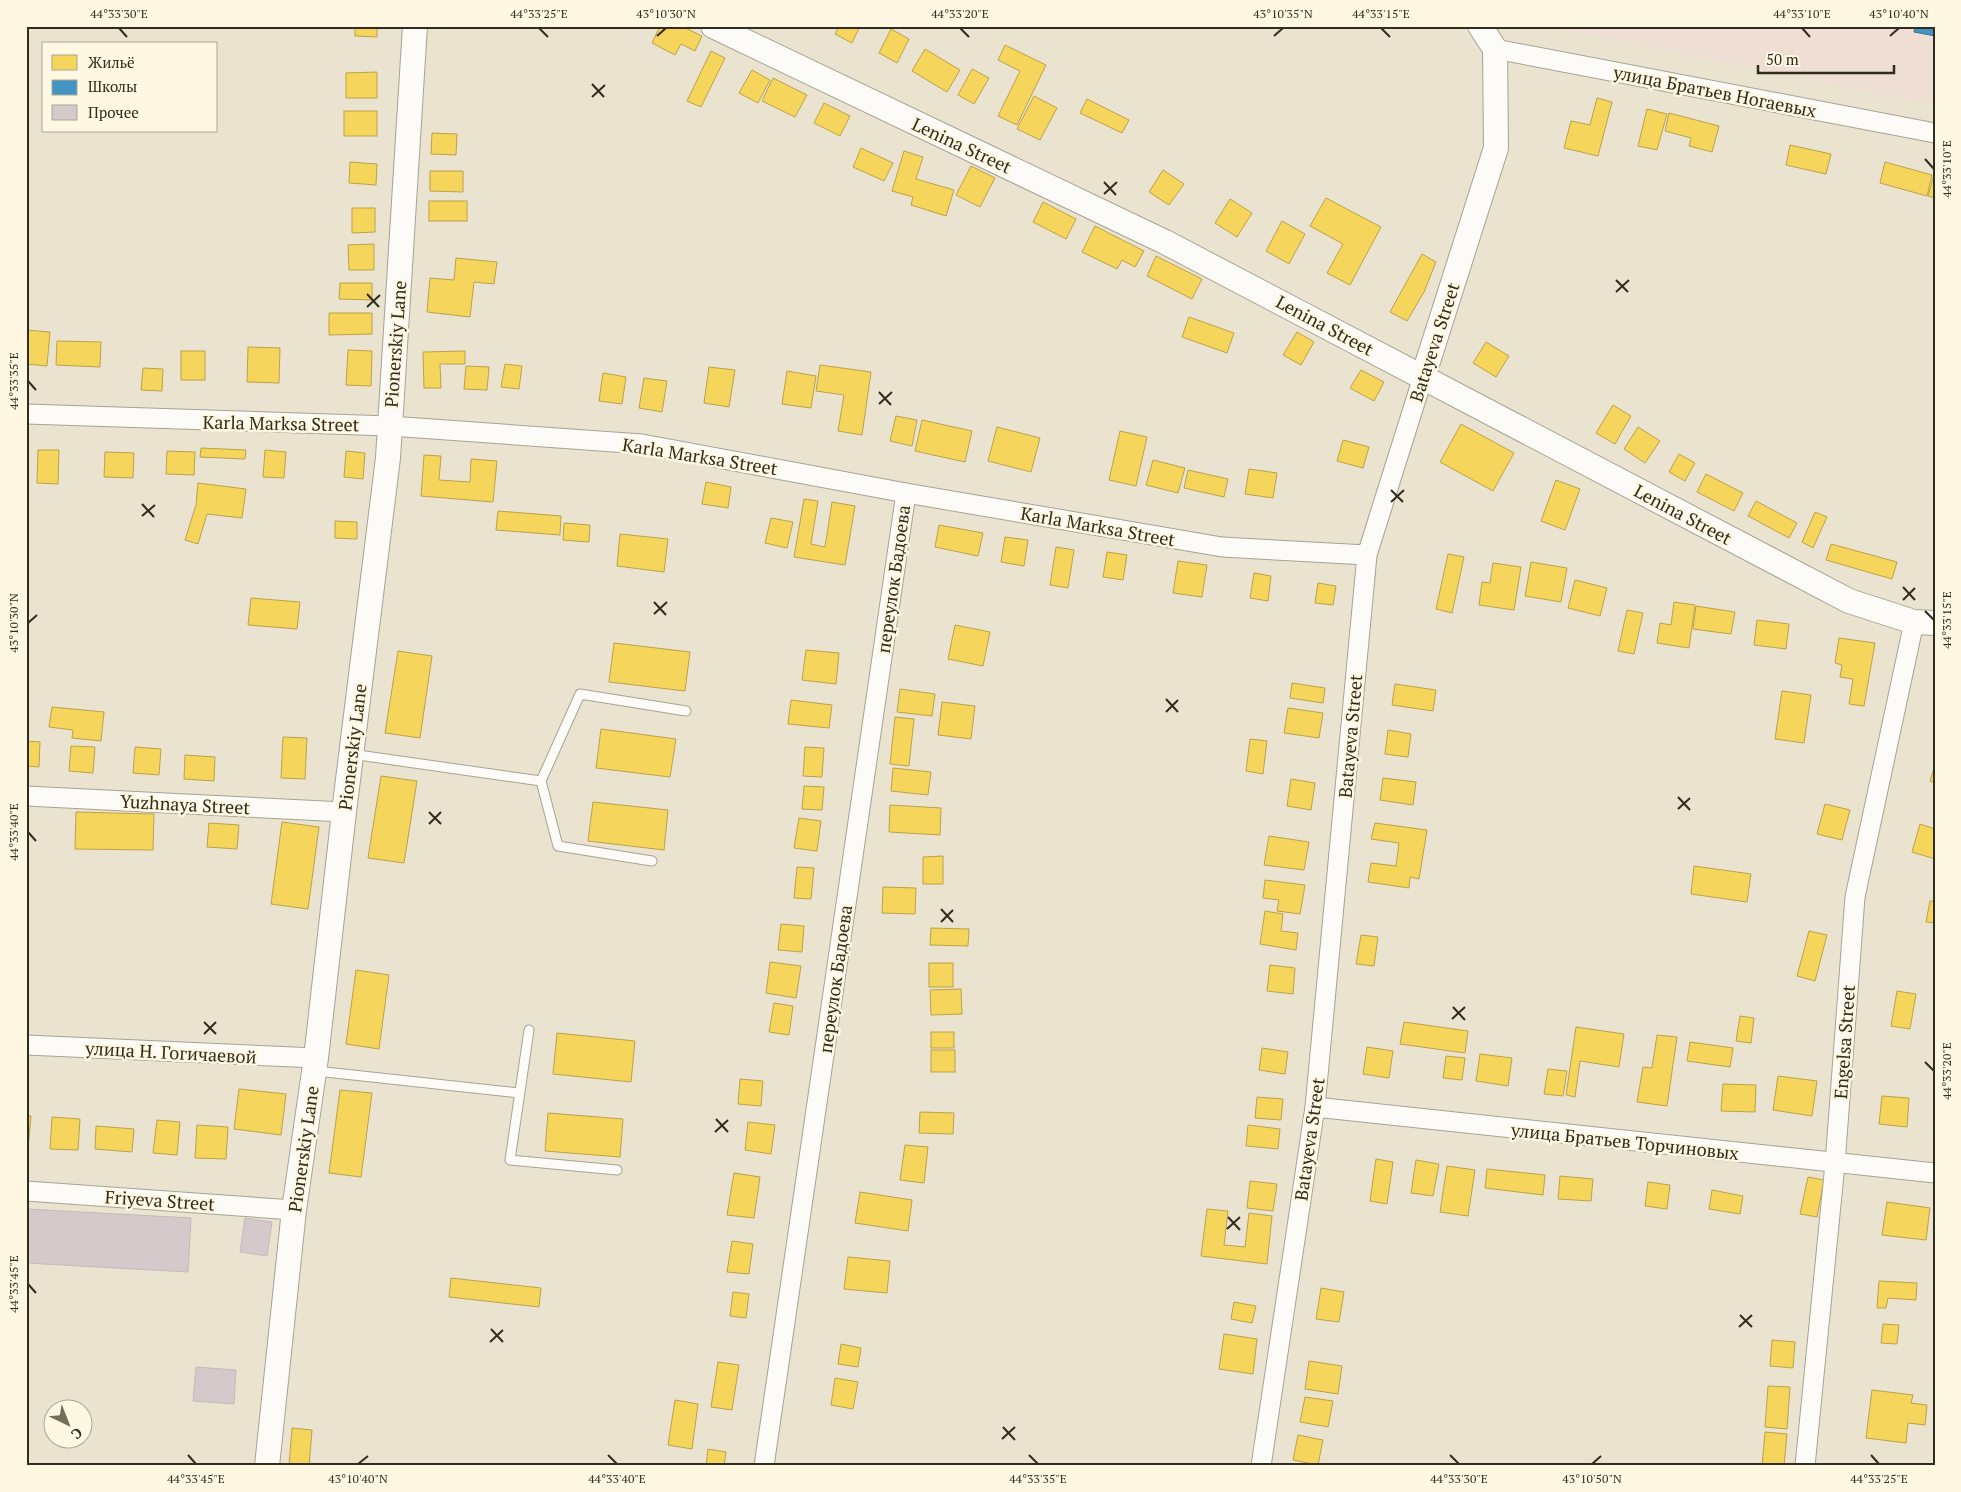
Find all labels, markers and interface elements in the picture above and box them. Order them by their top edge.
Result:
text: 44°33'30"E [90,6,148,21]
text: 44°33'25"E [510,6,568,21]
text: 43°10'30"N [636,6,696,21]
text: 44°33'20"E [931,6,989,21]
text: 43°10'35"N [1253,6,1313,21]
text: 44°33'15"E [1352,6,1410,21]
text: 44°33'10"E [1773,6,1831,21]
text: 43°10'40"N [1869,6,1929,21]
legend [42,42,218,132]
scale bar [1758,42,1895,74]
text: 50 m [1766,49,1799,69]
text: Жильё [88,52,135,72]
street label: улица Братьев Ногаевых [1611,59,1819,123]
text: Школы [88,76,137,96]
text: Прочее [88,102,139,122]
street label: Lenina Street [908,111,1016,179]
text: 44°33'10"E [1939,140,1954,198]
street label: Batayeva Street [1403,279,1465,405]
street label: Pionerskiy Lane [379,280,411,408]
street label: Lenina Street [1272,289,1378,361]
text: 44°33'35"E [6,352,21,410]
street label: Karla Marksa Street [202,410,360,436]
street label: Karla Marksa Street [621,432,780,480]
street label: Lenina Street [1630,478,1736,550]
street label: Karla Marksa Street [1019,501,1178,551]
street label: переулок Бадоева [871,503,915,655]
text: 44°33'15"E [1939,591,1954,649]
text: 43°10'30"N [6,593,21,653]
street label: Batayeva Street [1333,673,1367,799]
street label: Pionerskiy Lane [332,682,372,812]
street label: Yuzhnaya Street [119,789,251,819]
text: 44°33'40"E [6,803,21,861]
street label: переулок Бадоева [813,903,857,1055]
street label: Engelsa Street [1828,984,1860,1100]
street label: улица Н. Гогичаевой [84,1035,257,1068]
text: 44°33'20"E [1939,1042,1954,1100]
street label: Batayeva Street [1288,1076,1330,1202]
street label: Pionerskiy Lane [282,1084,324,1214]
street label: улица Братьев Торчиновых [1509,1117,1741,1165]
street label: Friyeva Street [104,1184,216,1216]
text: 44°33'45"E [6,1255,21,1313]
north arrow [42,1400,92,1450]
text: С [67,1424,87,1444]
text: 44°33'45"E [167,1471,225,1486]
text: 43°10'40"N [328,1471,388,1486]
text: 44°33'40"E [588,1471,646,1486]
text: 44°33'35"E [1009,1471,1067,1486]
text: 44°33'30"E [1430,1471,1488,1486]
text: 43°10'50"N [1562,1471,1622,1486]
text: 44°33'25"E [1850,1471,1908,1486]

